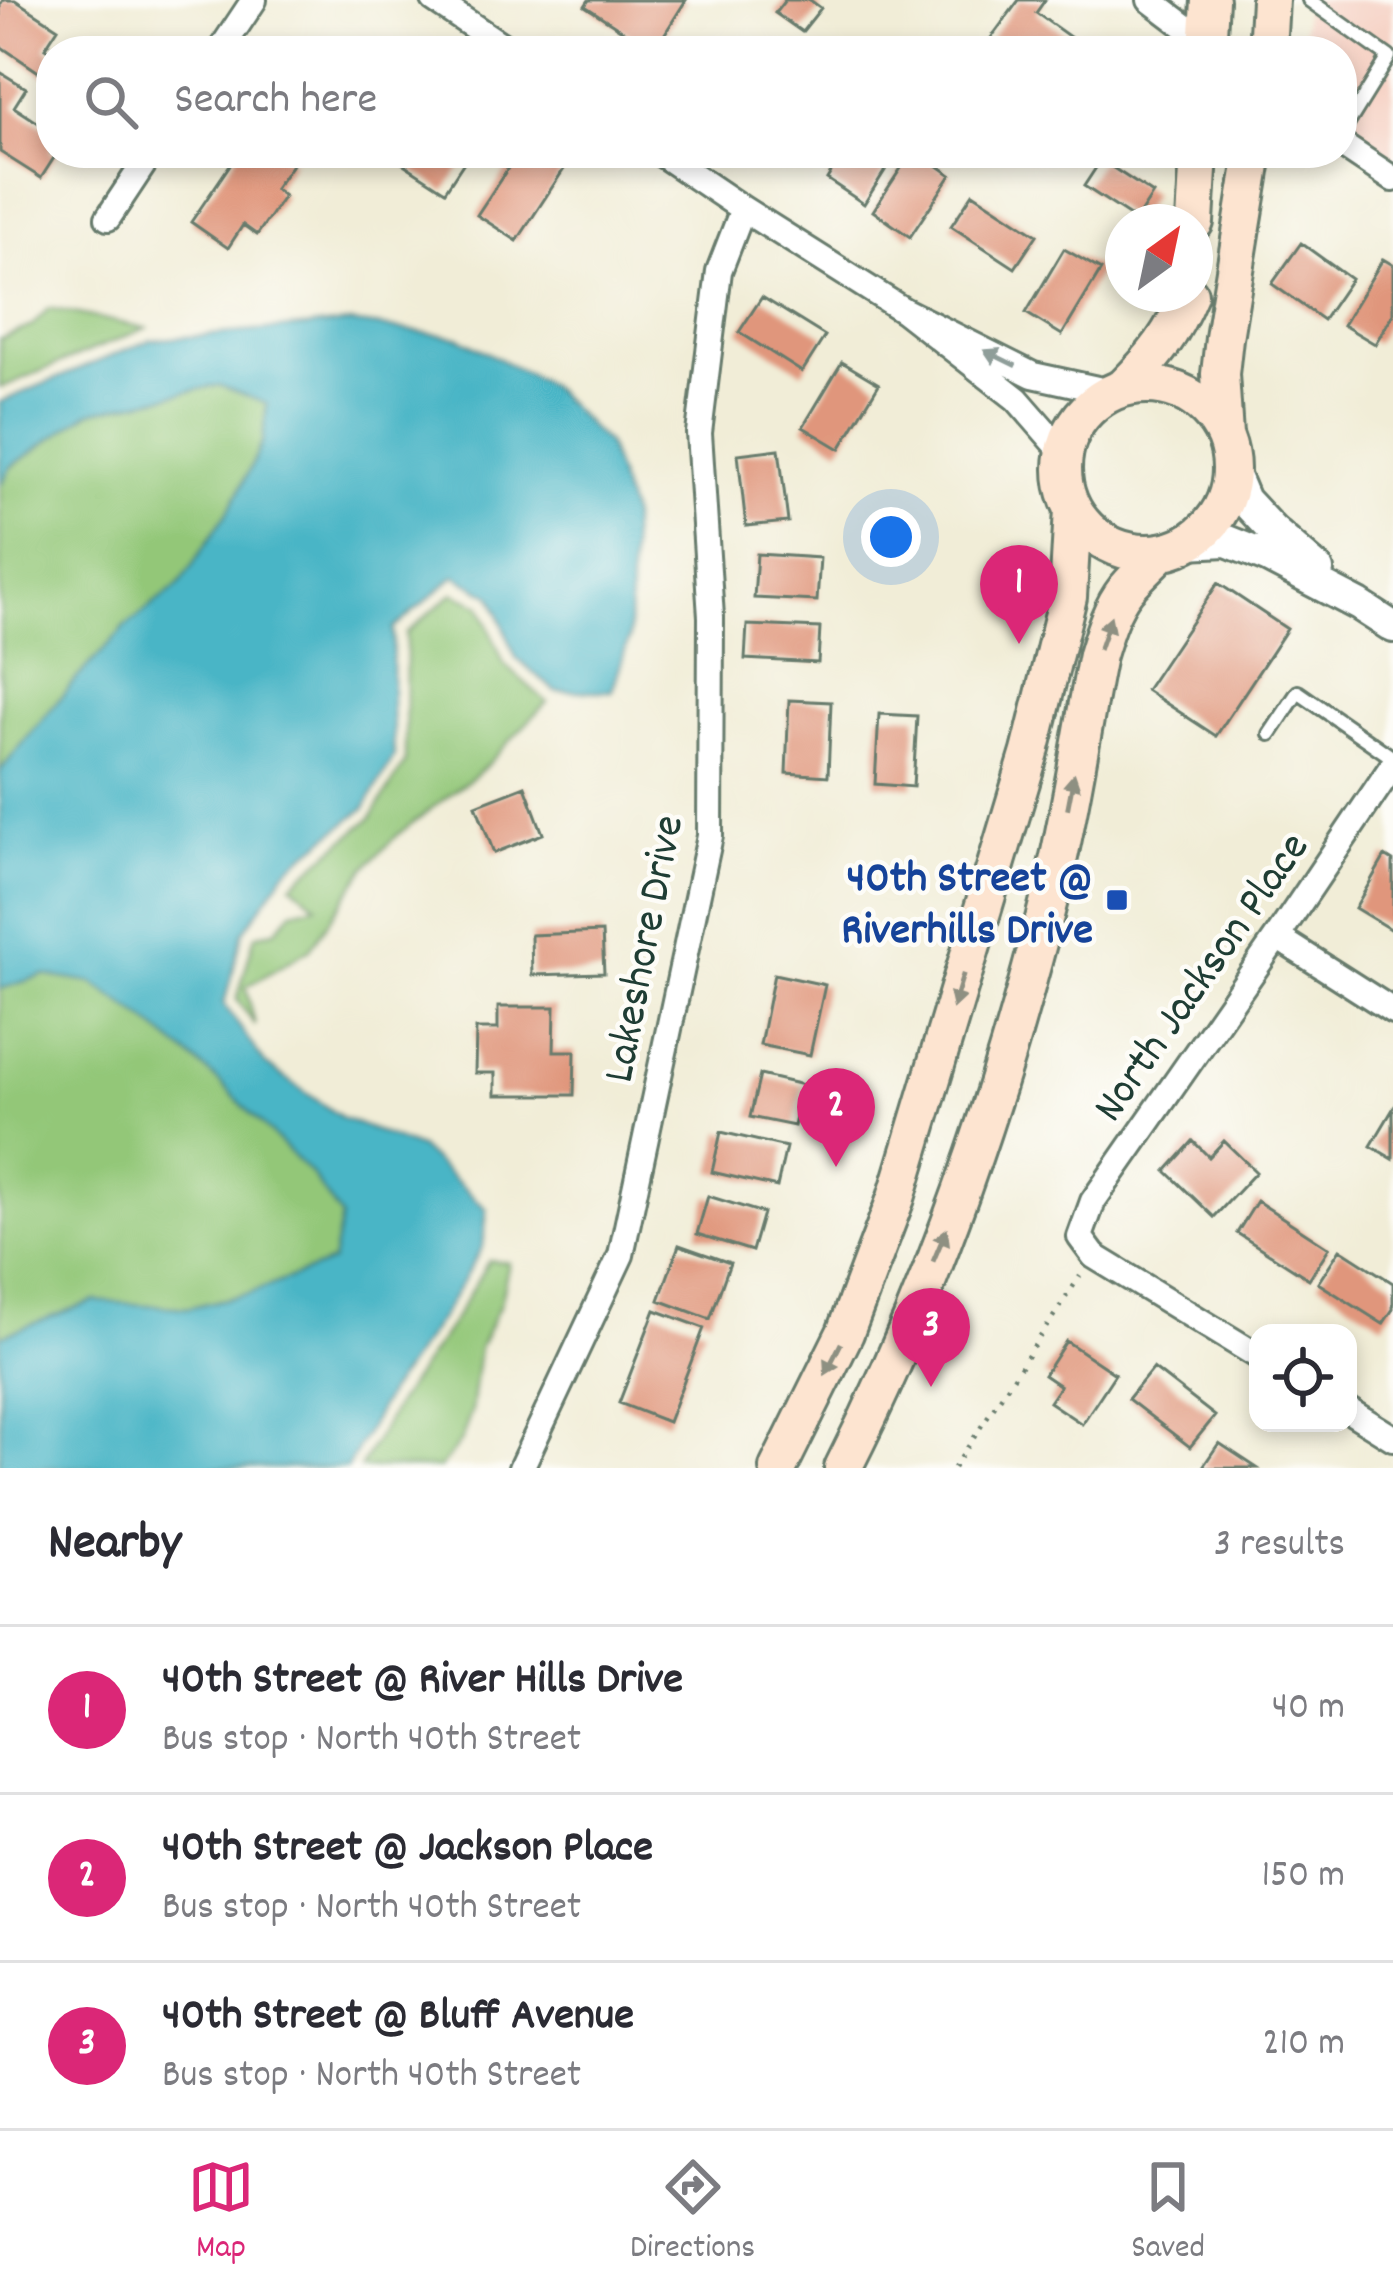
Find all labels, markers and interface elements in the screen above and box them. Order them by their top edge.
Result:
search box [36,36,1357,168]
icon: search [78,69,144,135]
text: Search here [174,70,377,134]
north arrow [1105,204,1213,312]
one-way arrow [982,348,1017,368]
your location [861,507,921,567]
pin: 1 [980,545,1058,644]
one-way arrow [1096,614,1115,651]
one-way arrow [1062,771,1080,809]
street label: Lakeshore Drive [590,810,704,1088]
street label: North Jackson Place [1080,821,1328,1137]
place label: 40th Street @ Riverhills Drive [841,849,1093,965]
marker: 40th Street @ Riverhills Drive [1104,887,1130,913]
one-way arrow [948,973,966,1010]
pin: 2 [797,1068,875,1167]
one-way arrow [931,1228,951,1263]
pin: 3 [892,1288,970,1387]
map controls [1249,1324,1357,1432]
button: locate [1249,1324,1357,1432]
one-way arrow [823,1341,843,1376]
text: Nearby [48,1510,181,1582]
text: 3 results [1214,1519,1345,1574]
text: 40th Street @ River Hills Drive [162,1650,683,1714]
text: 1 [83,1682,91,1737]
text: 40 m [1272,1682,1345,1737]
text: Bus stop · North 40th Street [162,1714,581,1769]
text: 40th Street @ Jackson Place [162,1818,653,1882]
text: 2 [78,1850,96,1905]
text: 150 m [1261,1850,1345,1905]
text: Bus stop · North 40th Street [162,1882,581,1937]
text: 40th Street @ Bluff Avenue [162,1986,634,2050]
text: 3 [78,2018,96,2073]
text: 210 m [1262,2018,1345,2073]
text: Bus stop · North 40th Street [162,2050,581,2105]
tab: Map [188,2154,254,2273]
tab: Directions [630,2154,755,2273]
tab: Saved [1131,2154,1205,2273]

